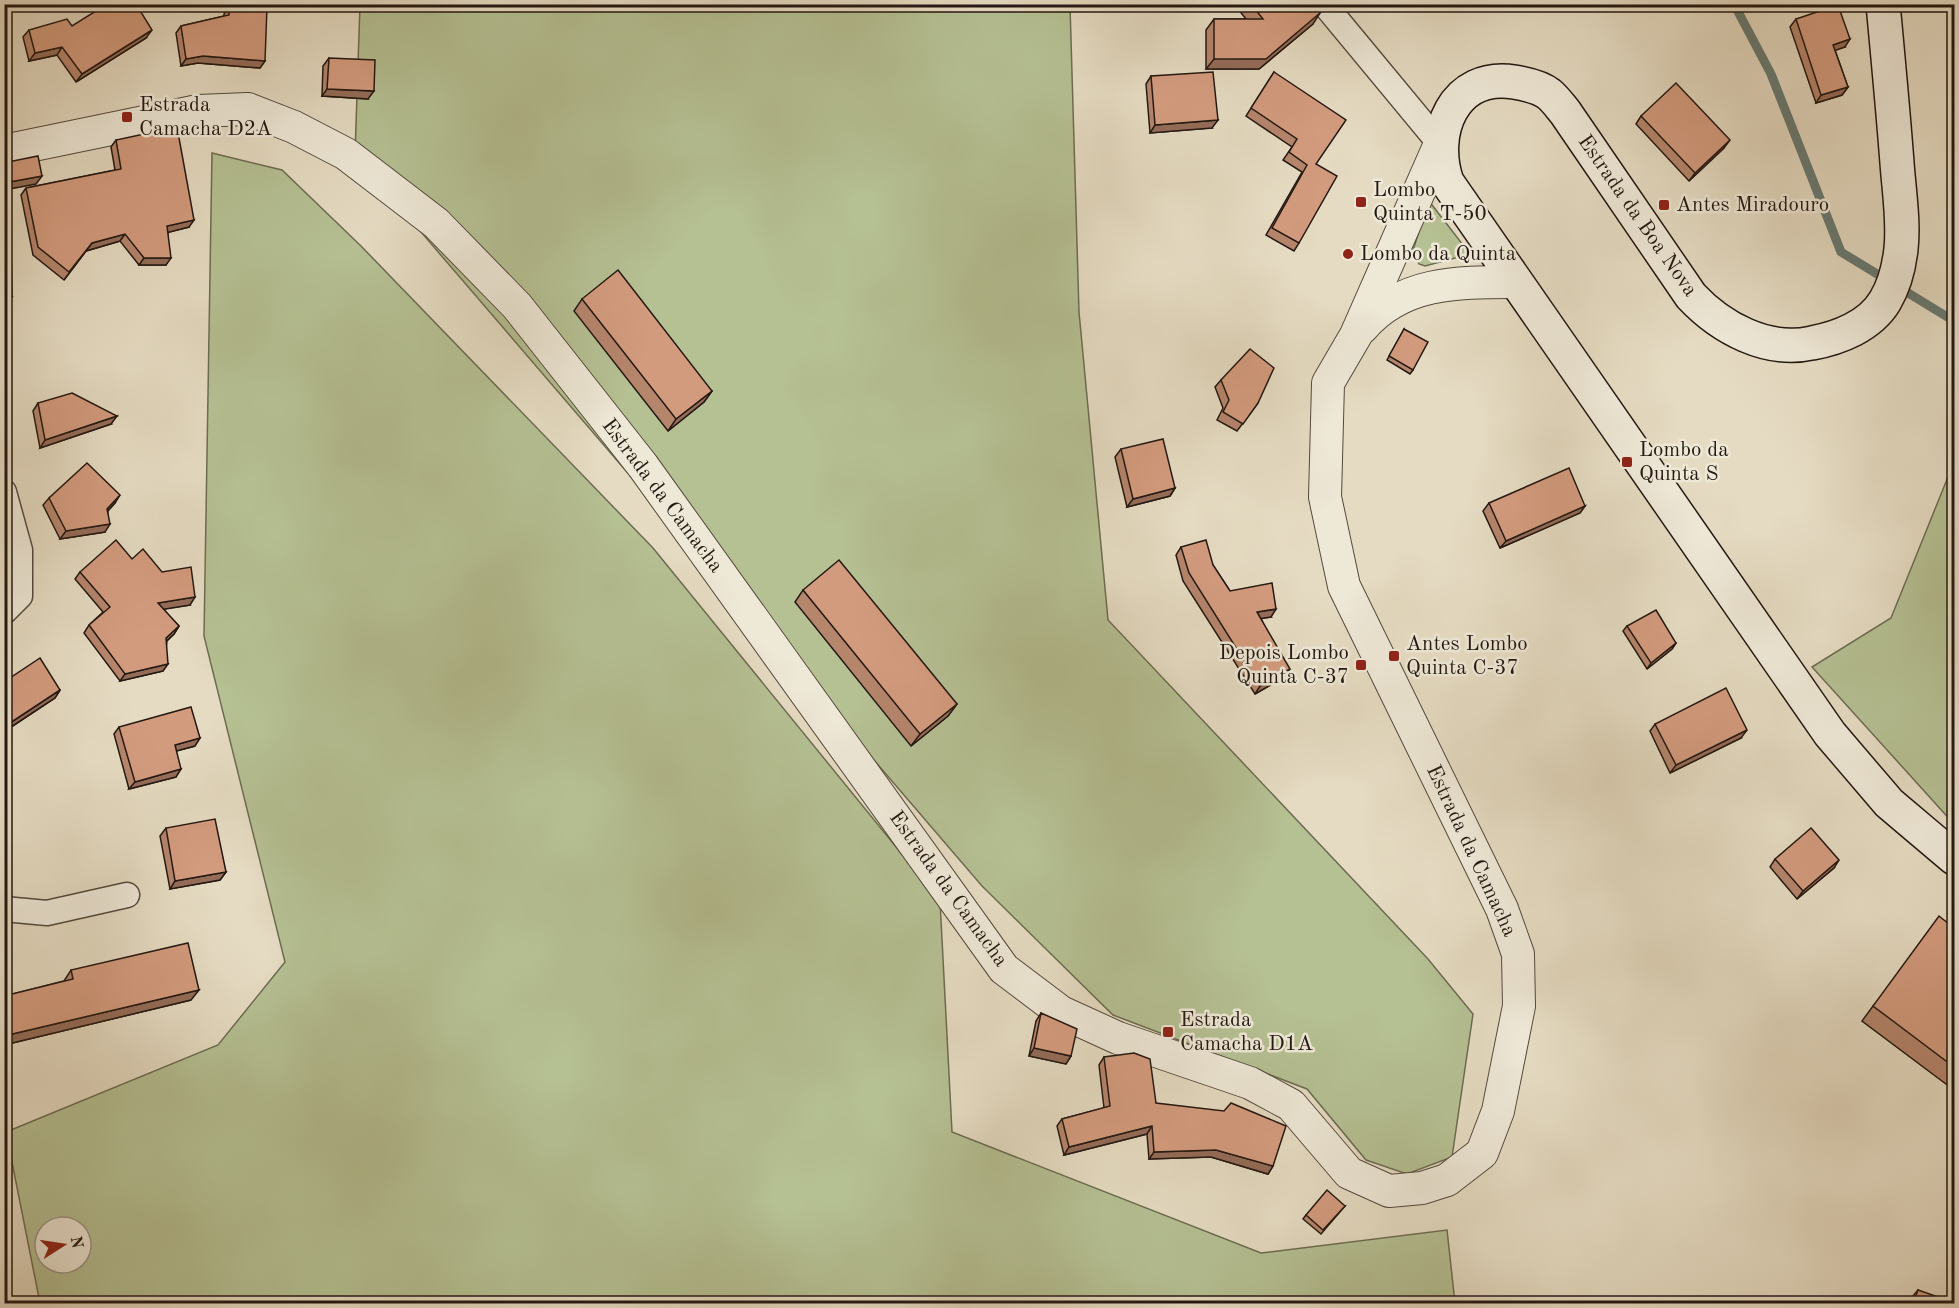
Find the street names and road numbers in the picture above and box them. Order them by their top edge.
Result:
street label: Estrada da Boa Nova [1573,131,1701,301]
street label: Estrada da Camacha [597,415,727,577]
street label: Estrada da Camacha [1422,762,1520,940]
street label: Estrada da Camacha [885,807,1011,971]

